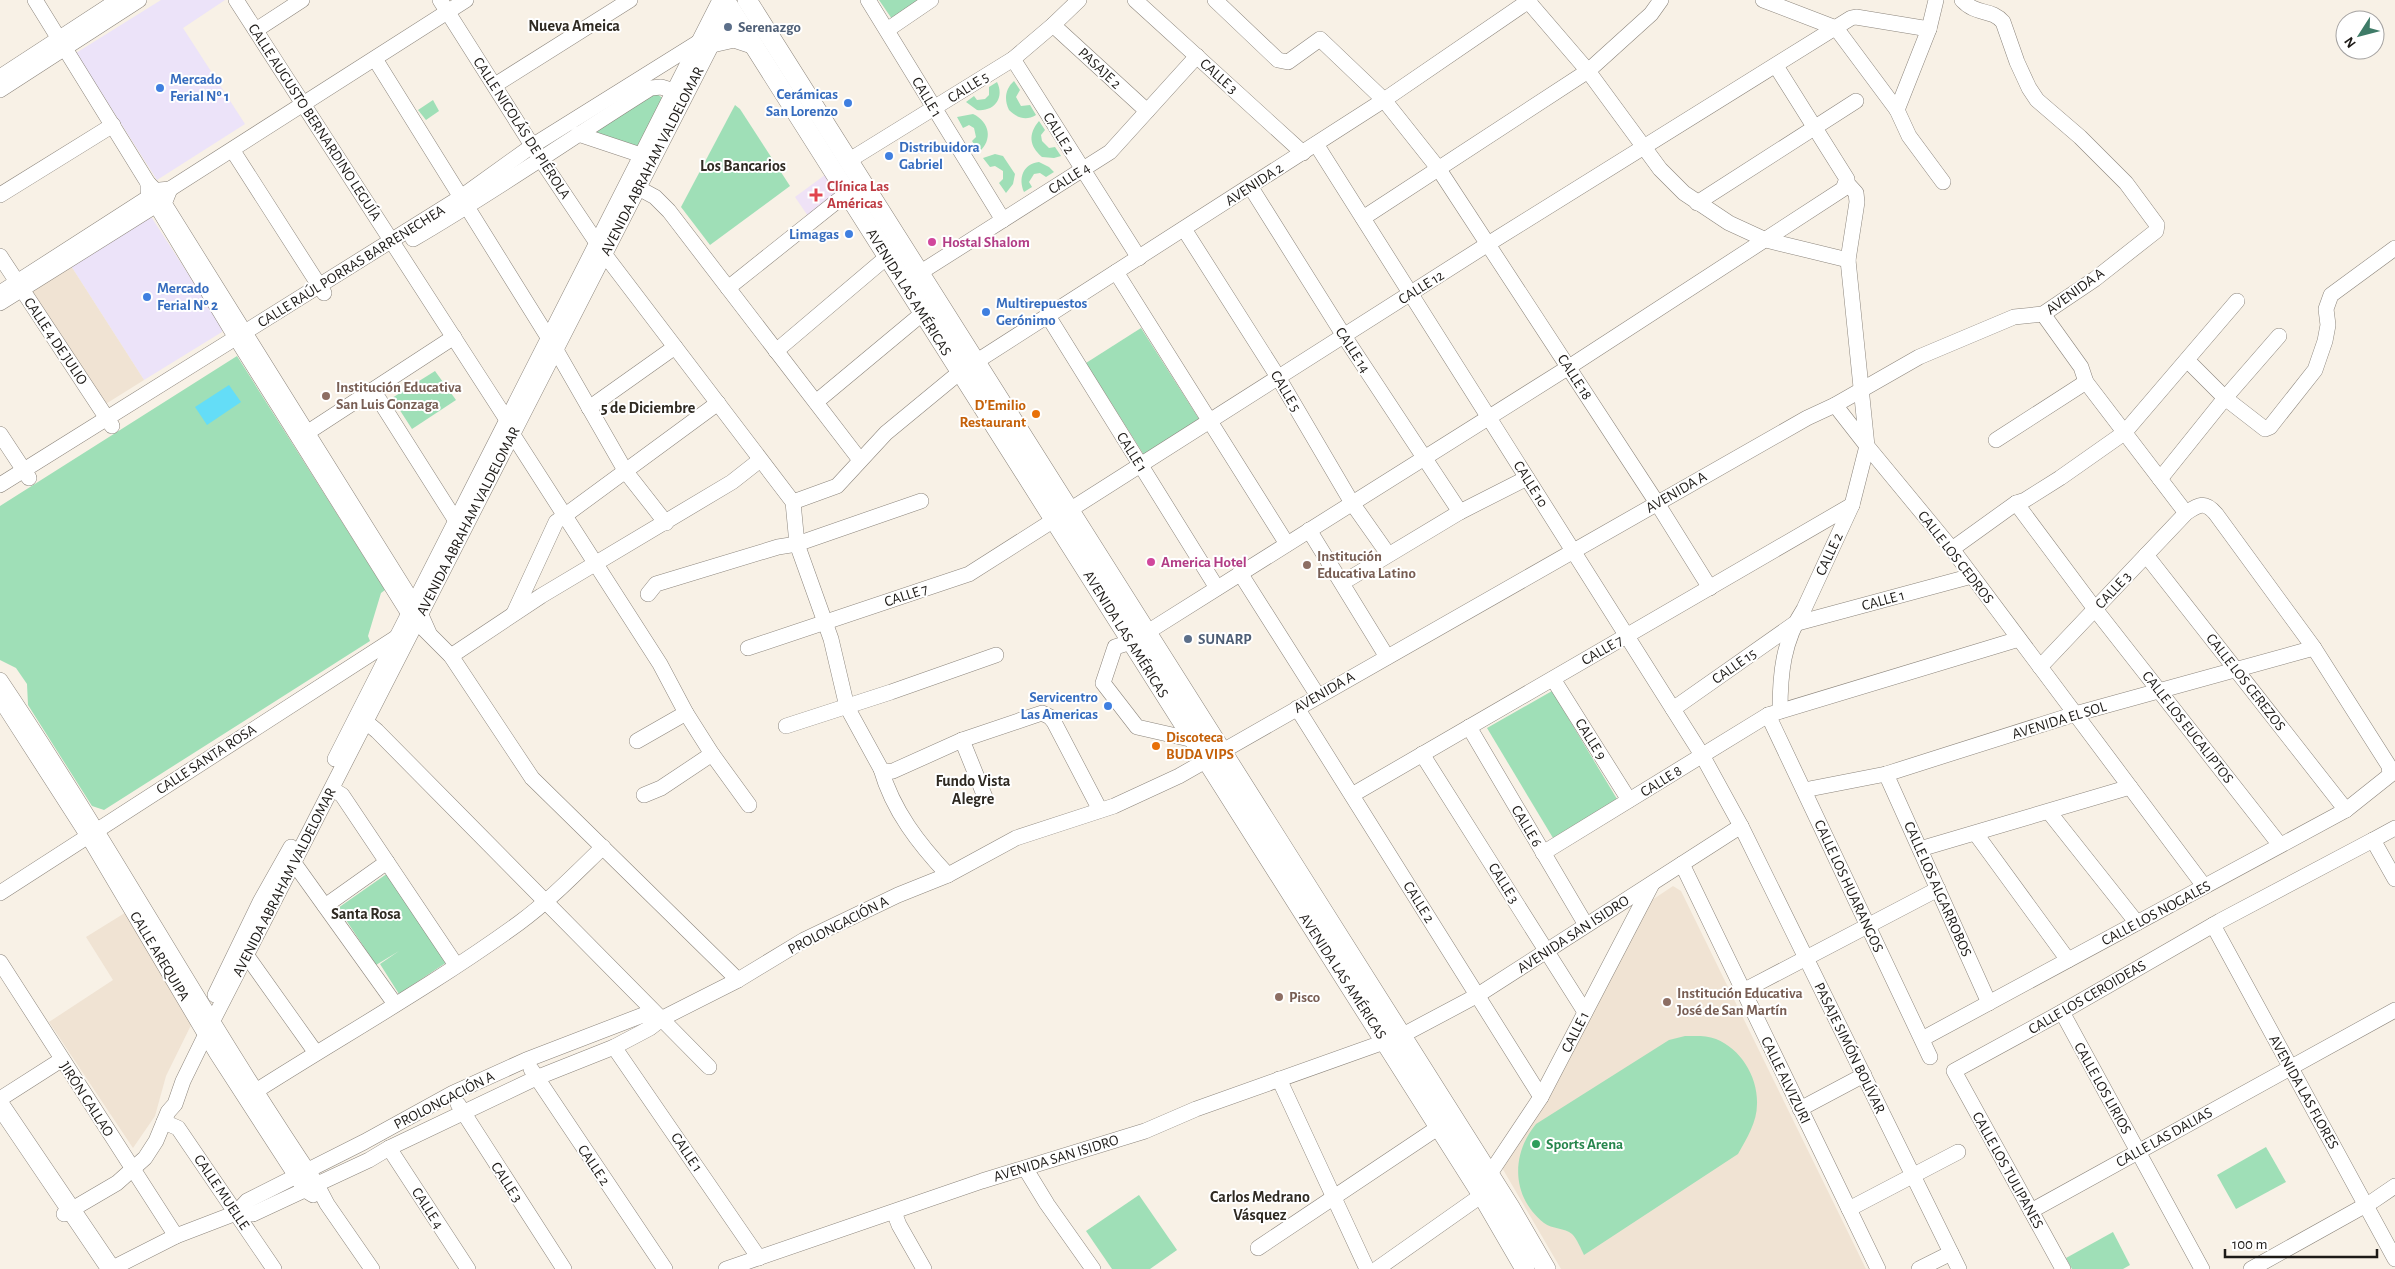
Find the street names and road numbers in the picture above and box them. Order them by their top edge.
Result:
street label: CALLE AUGUSTO BERNARDINO LEGUÍA [245,20,386,224]
street label: PASAJE 2 [1075,45,1124,92]
street label: CALLE NICOLÁS DE PIÉROLA [470,54,575,202]
street label: CALLE 3 [1197,56,1240,97]
street label: AVENIDA ABRAHAM VALDELOMAR [598,64,707,258]
street label: CALLE 5 [945,69,991,106]
street label: CALLE 1 [909,75,944,120]
street label: CALLE 2 [1040,110,1077,157]
street label: CALLE 4 [1046,160,1093,197]
street label: AVENIDA 2 [1223,160,1286,209]
street label: CALLE RAÚL PORRAS BARRENECHEA [254,201,448,330]
street label: AVENIDA LAS AMÉRICAS [863,225,956,358]
street label: AVENIDA A [2044,265,2107,317]
street label: CALLE 12 [1396,268,1447,307]
street label: CALLE 4 DE JULIO [21,295,90,387]
street label: CALLE 14 [1332,325,1373,376]
street label: CALLE 18 [1554,352,1595,403]
street label: CALLE 5 [1268,368,1304,414]
street label: AVENIDA ABRAHAM VALDELOMAR [414,424,523,618]
street label: CALLE 1 [1114,430,1150,475]
street label: CALLE 10 [1511,458,1551,510]
street label: AVENIDA A [1643,469,1710,516]
street label: CALLE LOS CEDROS [1915,508,1996,606]
street label: CALLE 2 [1813,530,1846,578]
street label: AVENIDA LAS AMÉRICAS [1080,567,1173,700]
street label: CALLE 3 [2093,569,2134,612]
street label: CALLE 7 [882,581,930,610]
street label: CALLE 1 [1860,588,1906,613]
street label: CALLE LOS CEREZOS [2203,631,2288,734]
street label: CALLE 7 [1579,633,1625,668]
street label: CALLE 15 [1709,646,1759,687]
street label: CALLE LOS EUCALIPTOS [2139,668,2236,786]
street label: AVENIDA A [1291,669,1358,716]
street label: AVENIDA EL SOL [2010,699,2109,742]
street label: CALLE 9 [1572,716,1609,763]
street label: CALLE SANTA ROSA [154,721,259,797]
street label: CALLE 8 [1638,763,1685,800]
street label: AVENIDA ABRAHAM VALDELOMAR [230,785,339,979]
street label: CALLE 6 [1508,803,1545,850]
street label: CALLE LOS HUARANGOS [1811,818,1886,955]
street label: CALLE LOS ALGARROBOS [1901,819,1974,959]
street label: CALLE 3 [1485,860,1522,906]
street label: CALLE LOS NOGALES [2099,878,2213,949]
street label: CALLE 2 [1400,879,1437,926]
street label: PROLONGACIÓN A [785,892,891,957]
street label: AVENIDA SAN ISIDRO [1515,893,1632,976]
street label: CALLE AREQUIPA [127,909,192,1004]
street label: AVENIDA LAS AMÉRICAS [1296,910,1391,1042]
street label: CALLE LOS CEROIDEAS [2026,958,2149,1037]
street label: PASAJE SIMÓN BOLÍVAR [1811,979,1890,1116]
street label: CALLE 1 [1559,1009,1592,1055]
street label: AVENIDA LAS FLORES [2266,1033,2341,1152]
street label: CALLE ALVIZURI [1758,1034,1813,1126]
street label: CALLE LOS LIRIOS [2071,1040,2134,1137]
street label: JIRÓN CALLAO [57,1058,118,1139]
street label: PROLONGACIÓN A [391,1067,497,1132]
street label: CALLE LAS DALIAS [2114,1105,2215,1170]
street label: CALLE LOS TULIPANES [1969,1109,2046,1231]
street label: CALLE 1 [668,1130,705,1175]
street label: AVENIDA SAN ISIDRO [992,1132,1120,1185]
street label: CALLE 2 [575,1142,613,1188]
street label: CALLE MUELLE [191,1152,252,1232]
street label: CALLE 3 [488,1159,525,1205]
street label: CALLE 4 [409,1185,446,1232]

